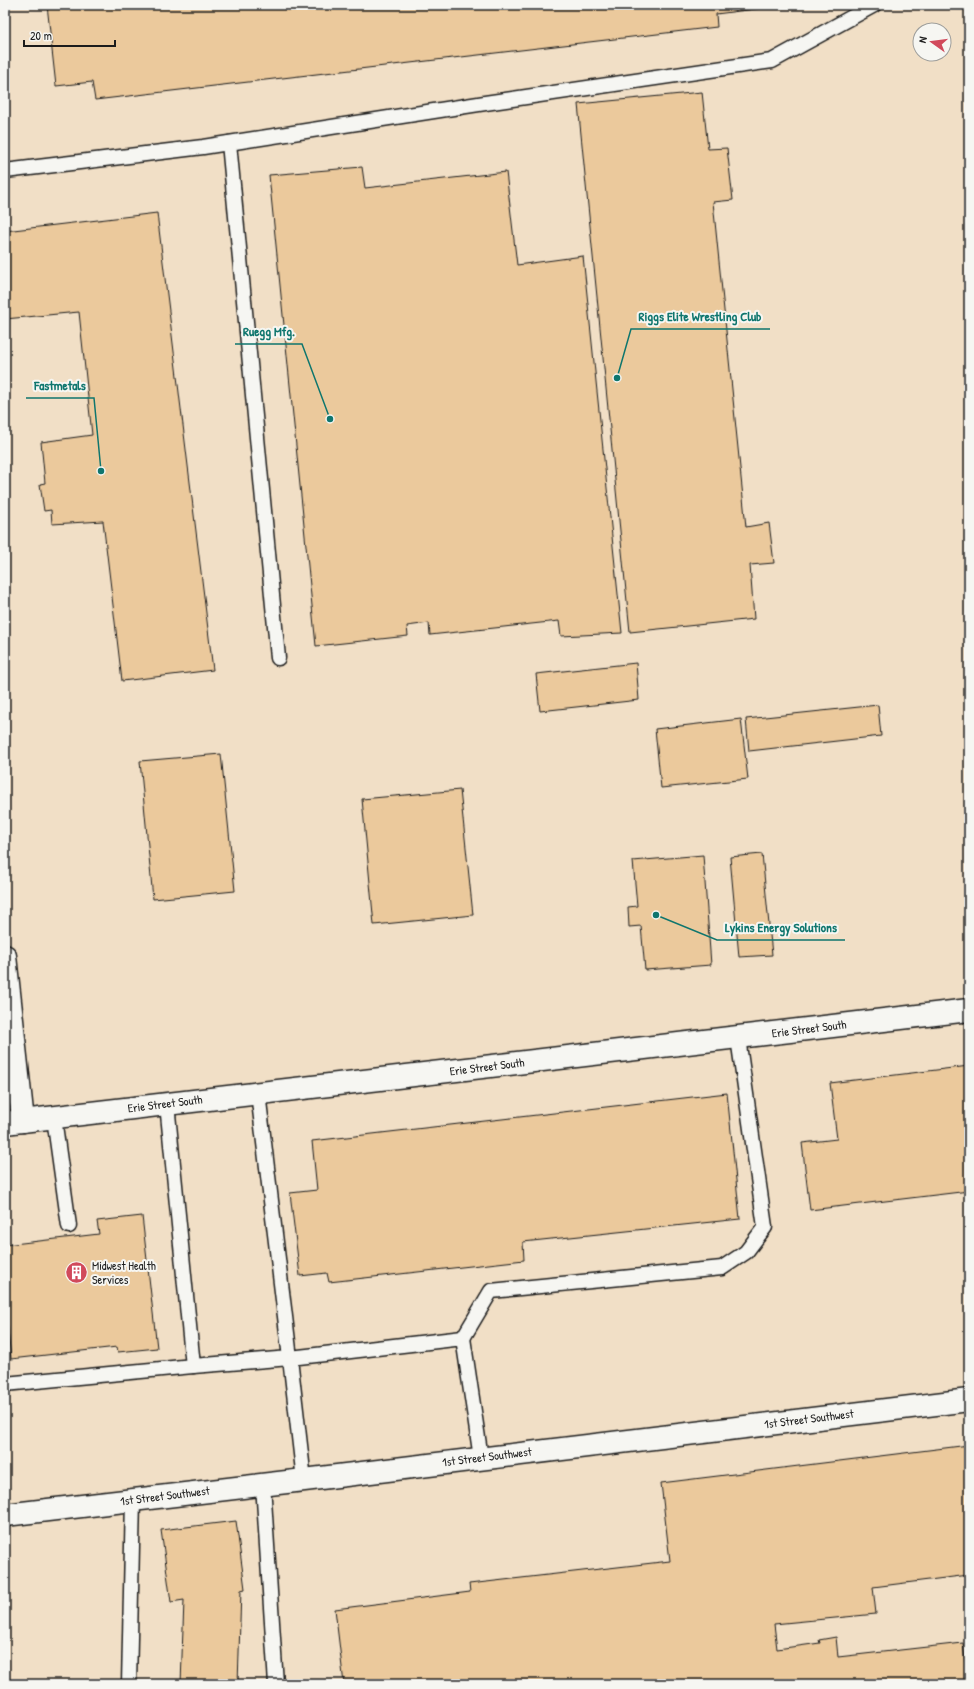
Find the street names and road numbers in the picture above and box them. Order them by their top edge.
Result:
street label: Erie Street South [771,1015,847,1042]
street label: Erie Street South [449,1053,525,1080]
street label: Erie Street South [127,1090,203,1117]
street label: 1st Street Southwest [763,1404,855,1432]
street label: 1st Street Southwest [441,1442,533,1470]
street label: 1st Street Southwest [119,1481,211,1509]

